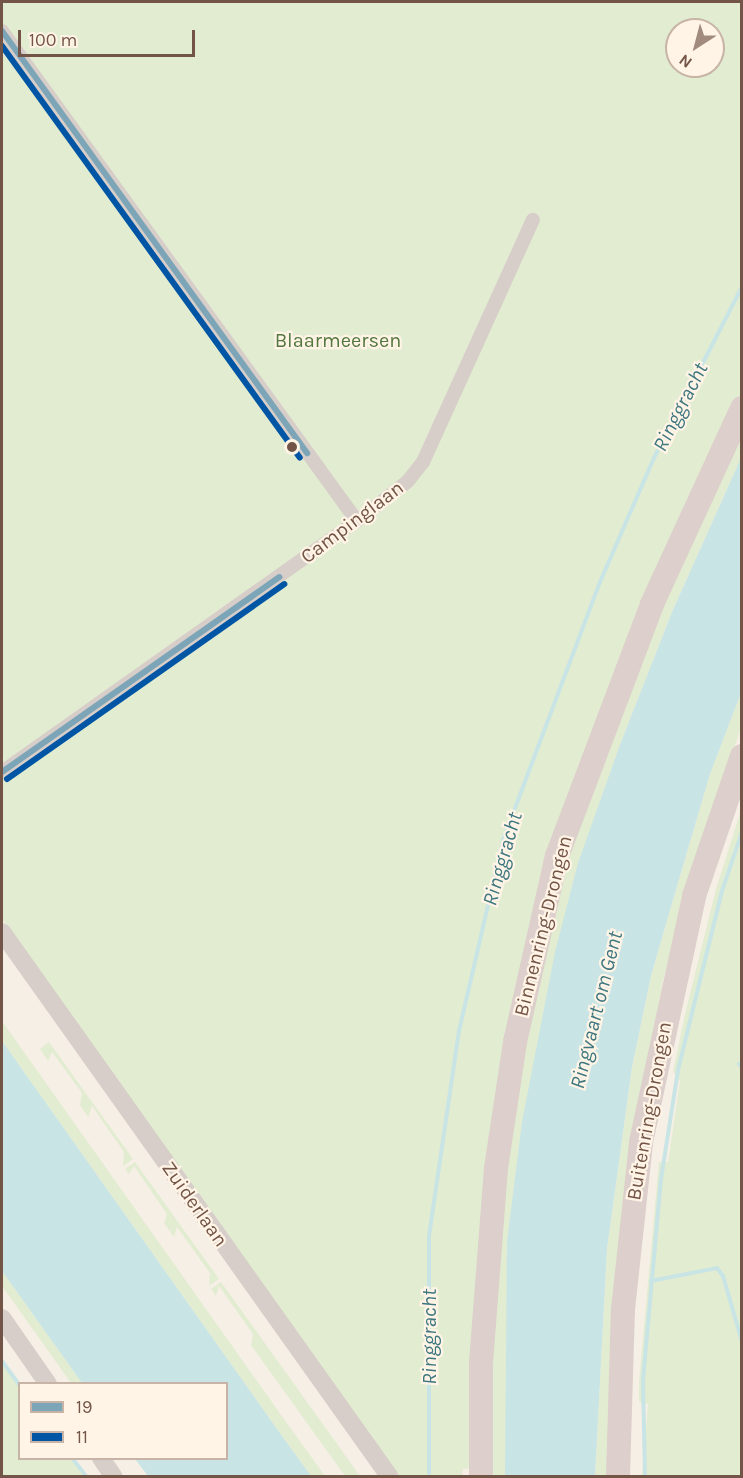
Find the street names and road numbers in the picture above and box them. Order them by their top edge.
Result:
street label: Campinglaan [296,476,408,568]
street label: Binnenring-Drongen [509,833,577,1019]
street label: Buitenring-Drongen [621,1020,677,1202]
street label: Zuiderlaan [157,1157,233,1251]

